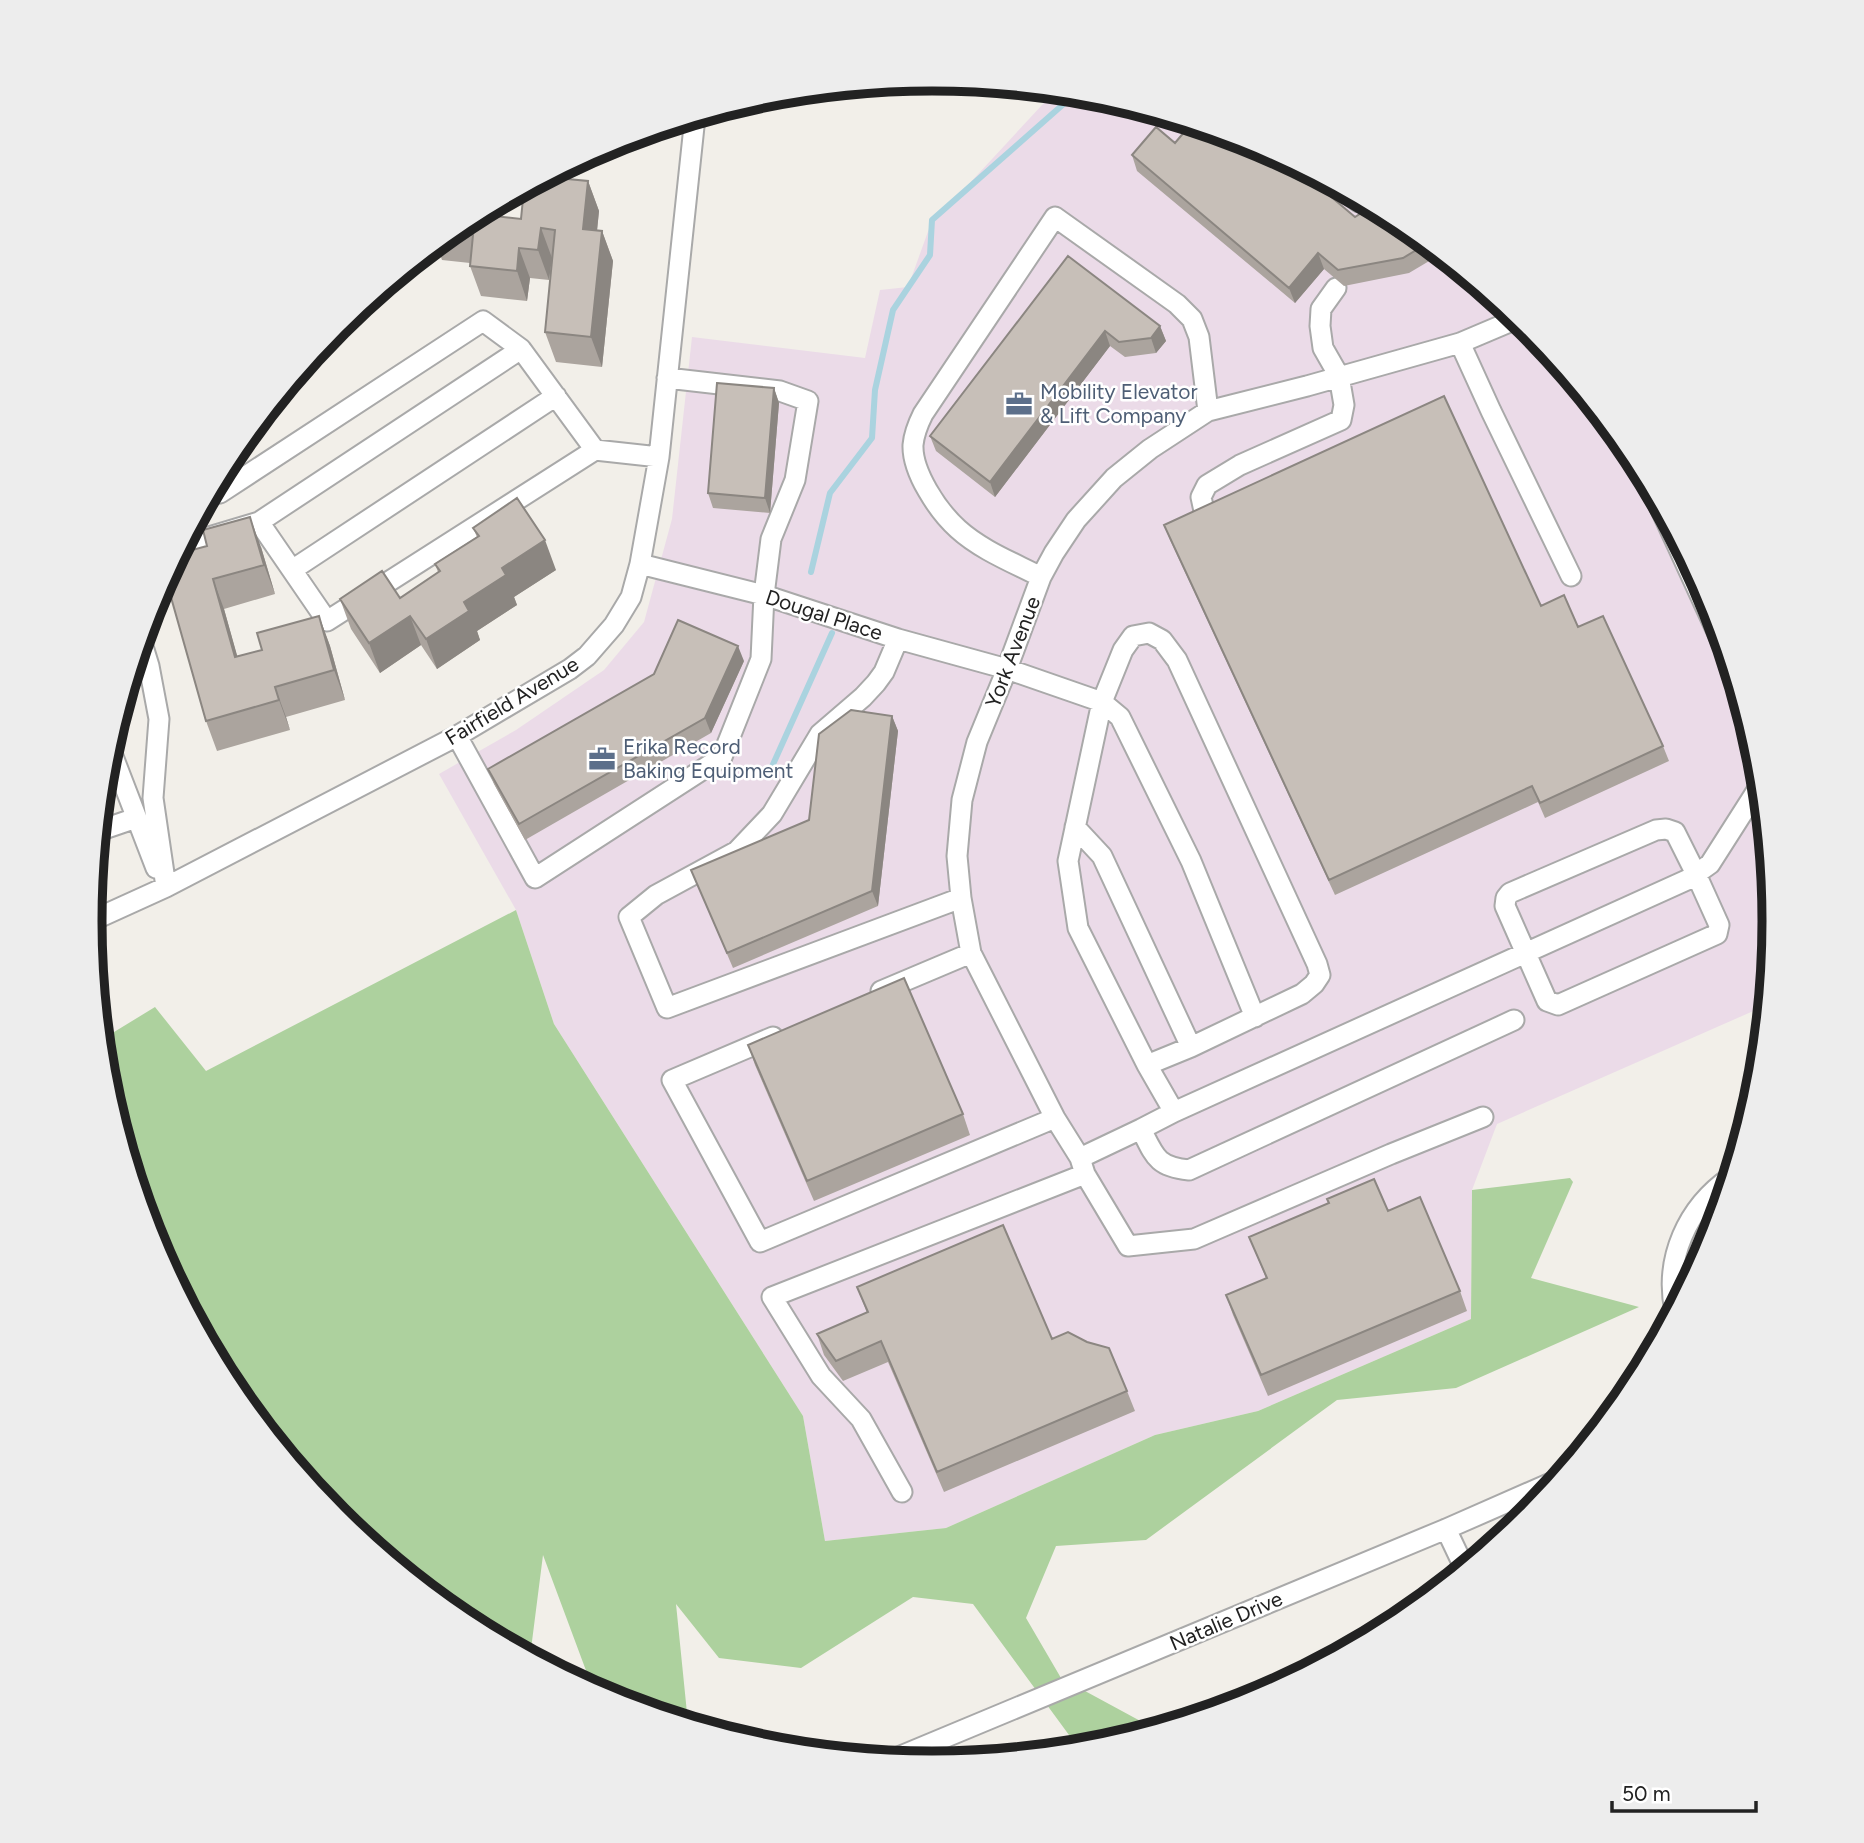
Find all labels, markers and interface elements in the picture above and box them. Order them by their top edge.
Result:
place label: Mobility Elevator & Lift Company [1040,379,1198,428]
office icon: Mobility Elevator & Lift Company [1004,389,1034,419]
street label: Dougal Place [763,584,886,645]
street label: York Avenue [980,593,1045,711]
street label: Fairfield Avenue [441,651,583,750]
place label: Erika Record Baking Equipment [623,734,793,783]
office icon: Erika Record Baking Equipment [587,744,617,774]
street label: Natalie Drive [1166,1586,1286,1656]
scale bar [1612,1770,1756,1814]
text: 50 m [1622,1781,1671,1806]

